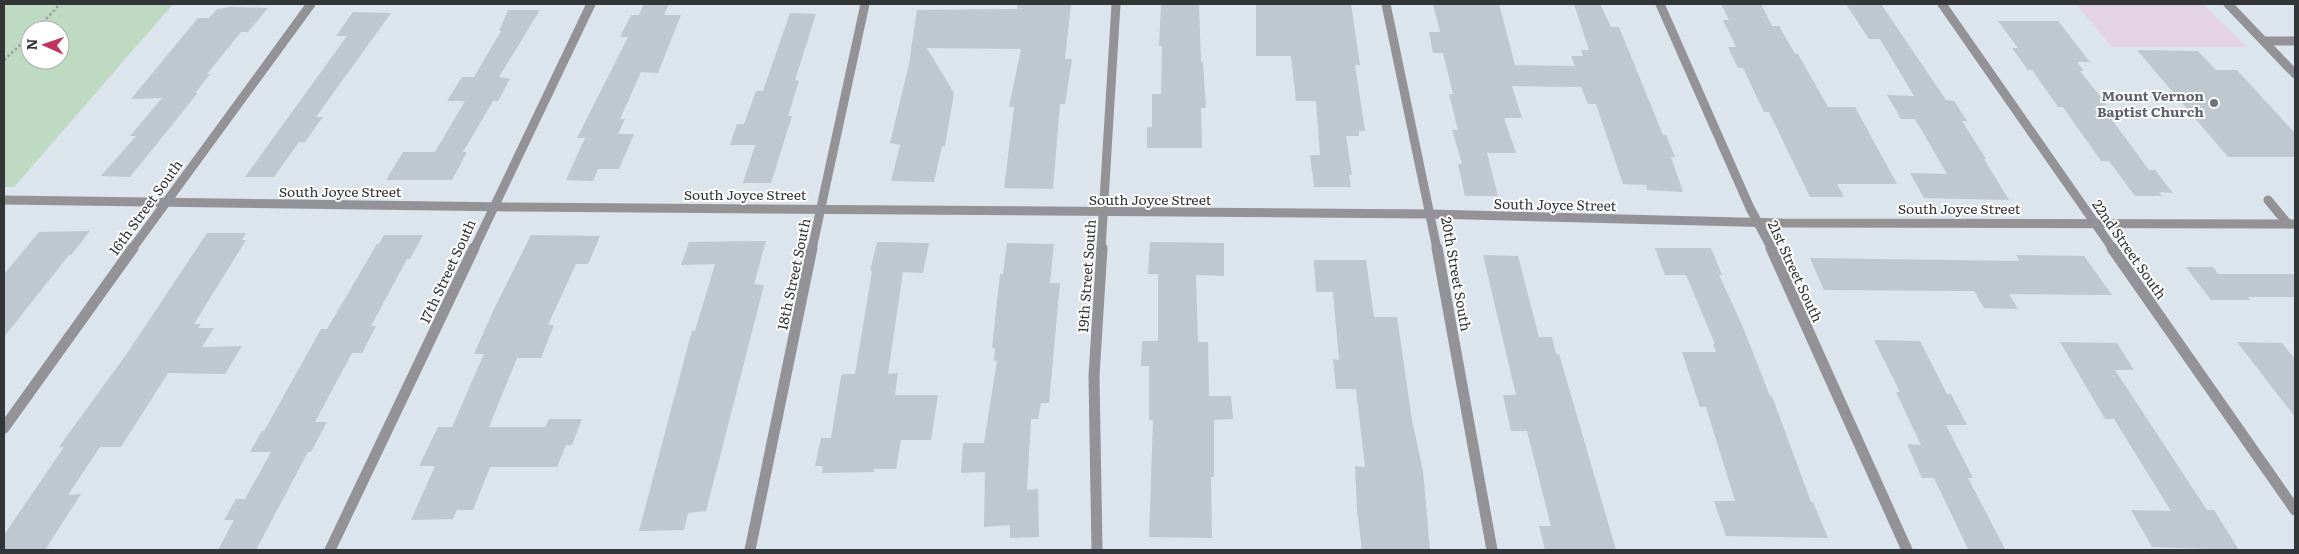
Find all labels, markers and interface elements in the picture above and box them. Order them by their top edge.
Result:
north arrow [20,20,70,70]
text: N [21,38,41,51]
place label: Mount Vernon Baptist Church [2097,85,2204,121]
marker: Mount Vernon Baptist Church [2208,97,2220,109]
street label: 16th Street South [103,155,187,259]
street label: South Joyce Street [279,181,402,201]
street label: South Joyce Street [684,184,807,204]
street label: South Joyce Street [1089,189,1212,209]
street label: South Joyce Street [1493,193,1617,215]
street label: 22nd Street South [2088,195,2172,303]
street label: South Joyce Street [1898,198,2021,218]
street label: 20th Street South [1437,215,1477,333]
street label: 17th Street South [414,216,480,326]
street label: 18th Street South [771,216,815,332]
street label: 21st Street South [1764,217,1828,325]
street label: 19th Street South [1072,219,1100,333]

